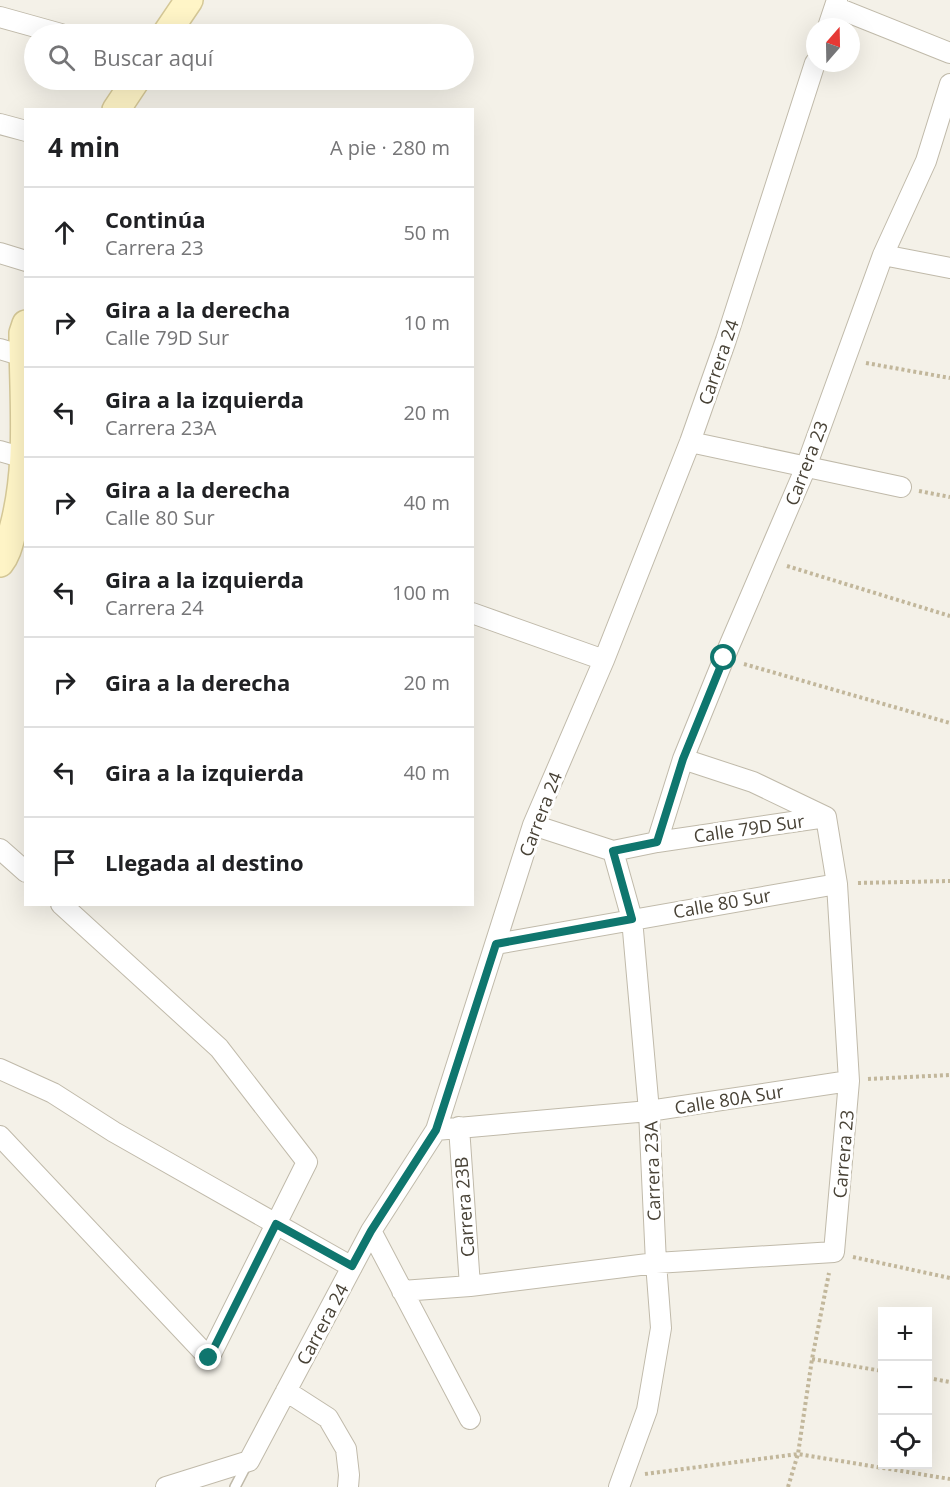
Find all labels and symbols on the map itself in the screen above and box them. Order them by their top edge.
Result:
north arrow [806,18,860,72]
street label: Carrera 24 [692,316,744,408]
street label: Carrera 23 [779,417,833,509]
route start [710,644,736,670]
street label: Carrera 24 [513,768,567,860]
street label: Calle 79D Sur [692,808,807,848]
street label: Calle 80 Sur [671,882,773,923]
street label: Calle 80A Sur [673,1078,786,1119]
street label: Carrera 23 [827,1109,859,1199]
street label: Carrera 23A [638,1120,666,1221]
street label: Carrera 23B [449,1156,479,1258]
street label: Carrera 24 [291,1279,353,1369]
route end [195,1344,221,1370]

